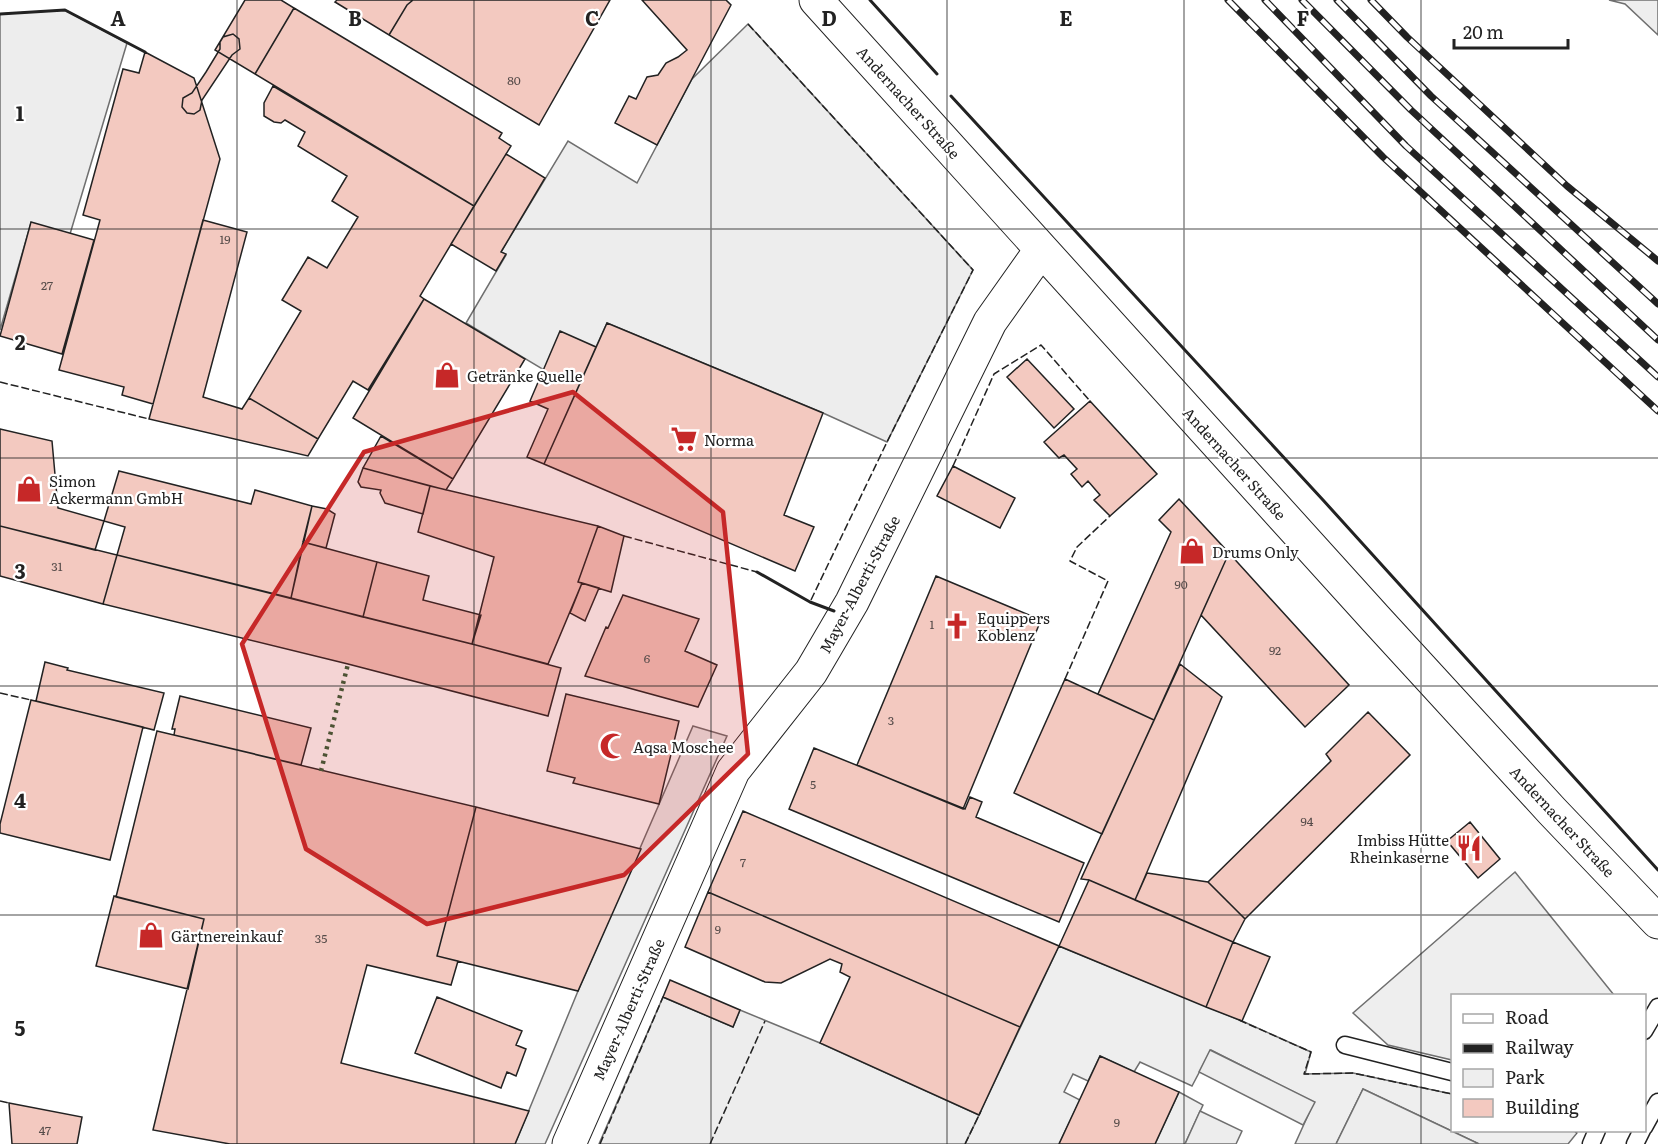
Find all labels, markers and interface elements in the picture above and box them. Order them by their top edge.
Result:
text: A [110,2,126,32]
text: B [348,2,362,32]
text: C [585,2,599,32]
text: D [821,2,837,32]
text: E [1059,2,1073,32]
text: F [1297,2,1310,32]
scale bar [1454,12,1568,50]
text: 20 m [1463,18,1504,45]
street label: Andernacher Straße [852,40,966,164]
house number: 80 [507,71,521,89]
text: 1 [16,97,24,127]
house number: 19 [219,230,231,248]
house number: 27 [41,276,53,294]
text: 2 [15,326,26,356]
shop icon: Getränke Quelle [432,360,462,390]
place label: Getränke Quelle [467,364,583,387]
street label: Andernacher Straße [1178,401,1292,525]
supermarket icon: Norma [669,424,699,454]
place label: Norma [704,428,755,451]
place label: Simon Ackermann GmbH [49,469,183,509]
shop icon: Simon Ackermann GmbH [14,474,44,504]
street label: Mayer-Alberti-Straße [813,511,905,657]
shop icon: Drums Only [1177,536,1207,566]
place label: Drums Only [1212,540,1299,563]
text: 3 [14,555,26,585]
house number: 31 [51,557,63,575]
house number: 90 [1174,575,1188,593]
place label: Equippers Koblenz [977,606,1050,646]
church icon: Equippers Koblenz [942,611,972,641]
house number: 1 [930,615,935,633]
house number: 92 [1269,641,1281,659]
house number: 6 [644,649,651,667]
house number: 3 [888,711,894,729]
mosque icon: Aqsa Moschee [598,731,628,761]
place label: Aqsa Moschee [633,735,734,758]
street label: Andernacher Straße [1505,760,1621,882]
house number: 5 [810,775,816,793]
text: 4 [14,784,26,814]
house number: 94 [1301,812,1314,830]
place label: Imbiss Hütte Rheinkaserne [1350,828,1449,868]
restaurant icon: Imbiss Hütte Rheinkaserne [1454,833,1484,863]
house number: 7 [740,853,746,871]
shop icon: Gärtnereinkauf [136,920,166,950]
house number: 9 [715,920,721,938]
place label: Gärtnereinkauf [171,924,284,947]
house number: 35 [315,929,327,947]
street label: Mayer-Alberti-Straße [586,934,670,1084]
legend [1451,994,1646,1132]
text: Road [1505,1003,1549,1030]
text: 5 [15,1012,26,1042]
text: Railway [1505,1033,1574,1060]
text: Park [1505,1063,1546,1090]
text: Building [1505,1093,1580,1120]
house number: 9 [1114,1113,1120,1131]
house number: 47 [39,1121,51,1139]

